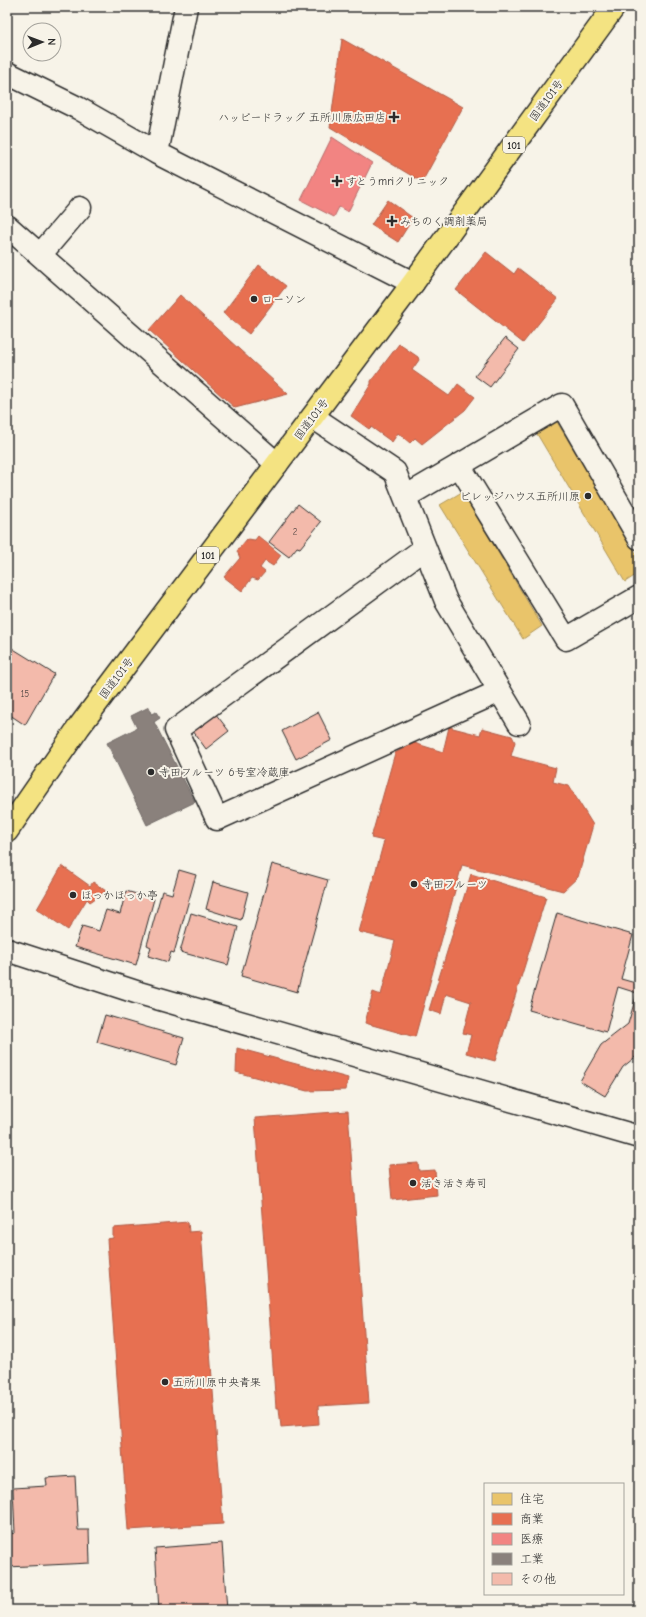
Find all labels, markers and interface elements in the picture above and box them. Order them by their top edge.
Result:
north arrow [22,22,62,62]
text: N [45,38,58,46]
street label: 国道101号 [527,77,566,124]
place label: ハッピードラッグ 五所川原広田店 [218,111,386,124]
marker: ハッピードラッグ 五所川原広田店 [389,112,399,122]
road number: 101 [503,137,525,153]
marker: すとうmriクリニック [331,175,343,187]
place label: すとうmriクリニック [346,175,449,188]
place label: みちのく調剤薬局 [400,215,488,228]
marker: みちのく調剤薬局 [387,216,397,226]
place label: ローソン [262,293,306,306]
marker: ローソン [249,294,259,304]
street label: 国道101号 [292,396,331,443]
place label: ビレッジハウス五所川原 [460,490,580,503]
marker: ビレッジハウス五所川原 [583,491,593,501]
house number: 2 [293,527,298,537]
road number: 101 [197,547,219,563]
street label: 国道101号 [97,655,136,702]
house number: 15 [21,689,29,699]
place label: 寺田フルーツ 6号室冷蔵庫 [159,766,289,779]
marker: 寺田フルーツ 6号室冷蔵庫 [146,767,156,777]
place label: 寺田フルーツ [422,878,488,891]
marker: 寺田フルーツ [409,879,419,889]
place label: ほっかほっか亭 [81,889,158,902]
marker: ほっかほっか亭 [68,890,78,900]
place label: 活き活き寿司 [421,1177,487,1190]
marker: 活き活き寿司 [408,1178,418,1188]
place label: 五所川原中央青果 [173,1376,261,1389]
marker: 五所川原中央青果 [160,1377,170,1387]
legend [484,1483,624,1595]
text: 住宅 [520,1492,544,1506]
text: 商業 [520,1512,544,1526]
text: 医療 [520,1532,544,1546]
text: 工業 [520,1552,544,1566]
text: その他 [520,1572,556,1586]

